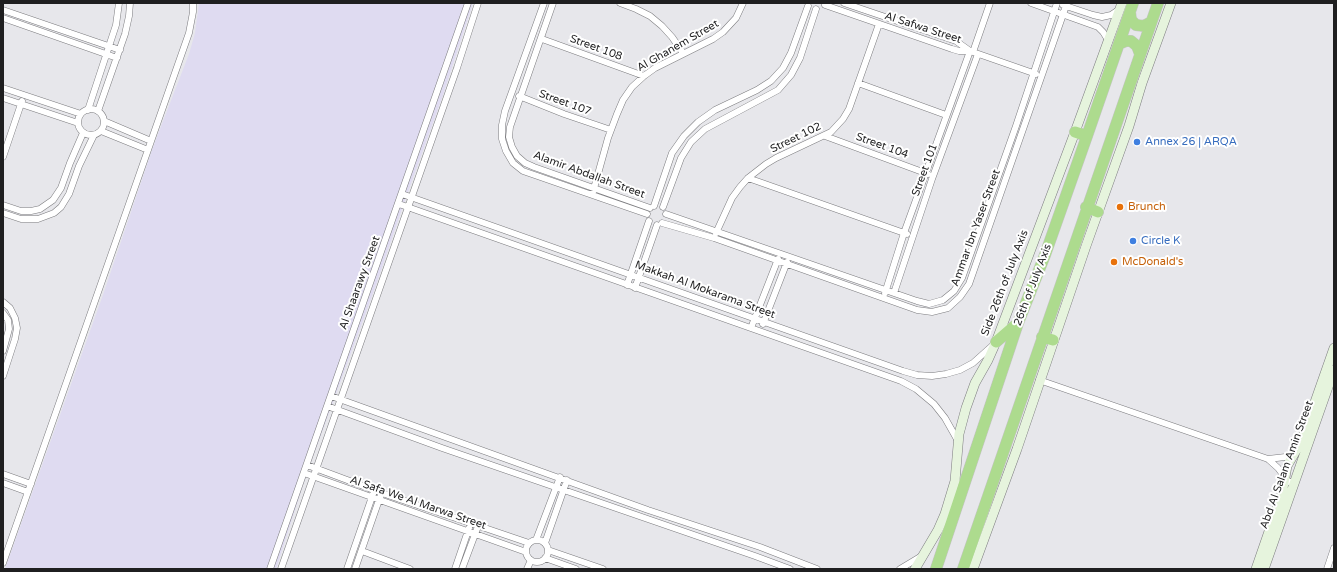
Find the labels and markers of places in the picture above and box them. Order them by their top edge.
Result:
place label: Annex 26 | ARQA [1145,135,1237,149]
marker: Annex 26 | ARQA [1132,137,1142,147]
place label: Brunch [1128,200,1166,214]
marker: Brunch [1115,202,1125,212]
place label: Circle K [1141,234,1180,248]
marker: Circle K [1128,236,1138,246]
place label: McDonald's [1122,255,1183,269]
marker: McDonald's [1109,257,1119,267]

